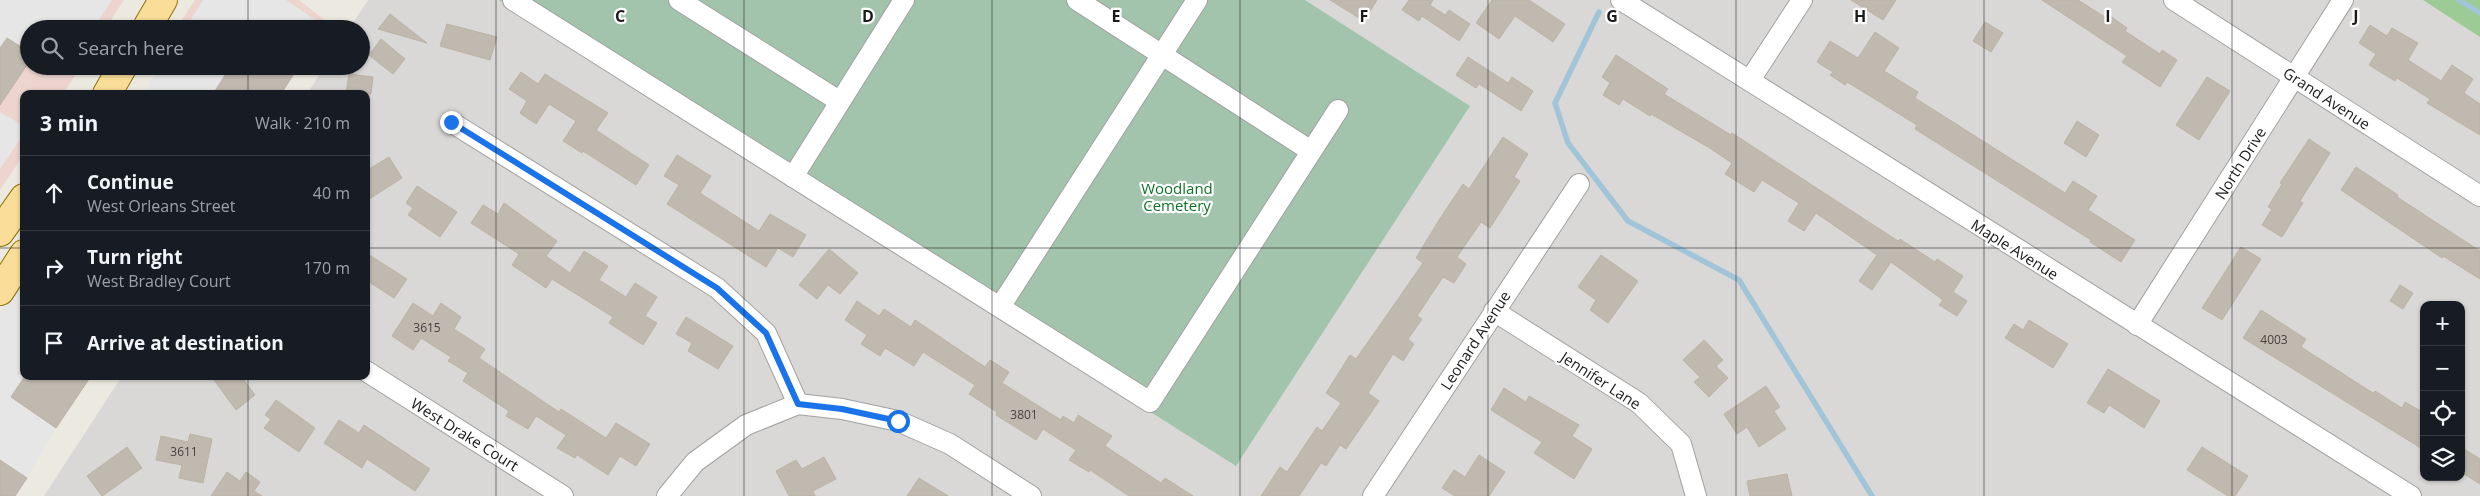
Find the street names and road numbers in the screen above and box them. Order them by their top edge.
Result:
street label: Grand Avenue [2280,62,2374,134]
street label: North Drive [2210,123,2270,203]
street label: Maple Avenue [1968,214,2062,284]
street label: Leonard Avenue [1436,287,1514,393]
street label: Jennifer Lane [1555,345,1645,413]
street label: West Drake Court [407,393,523,475]

